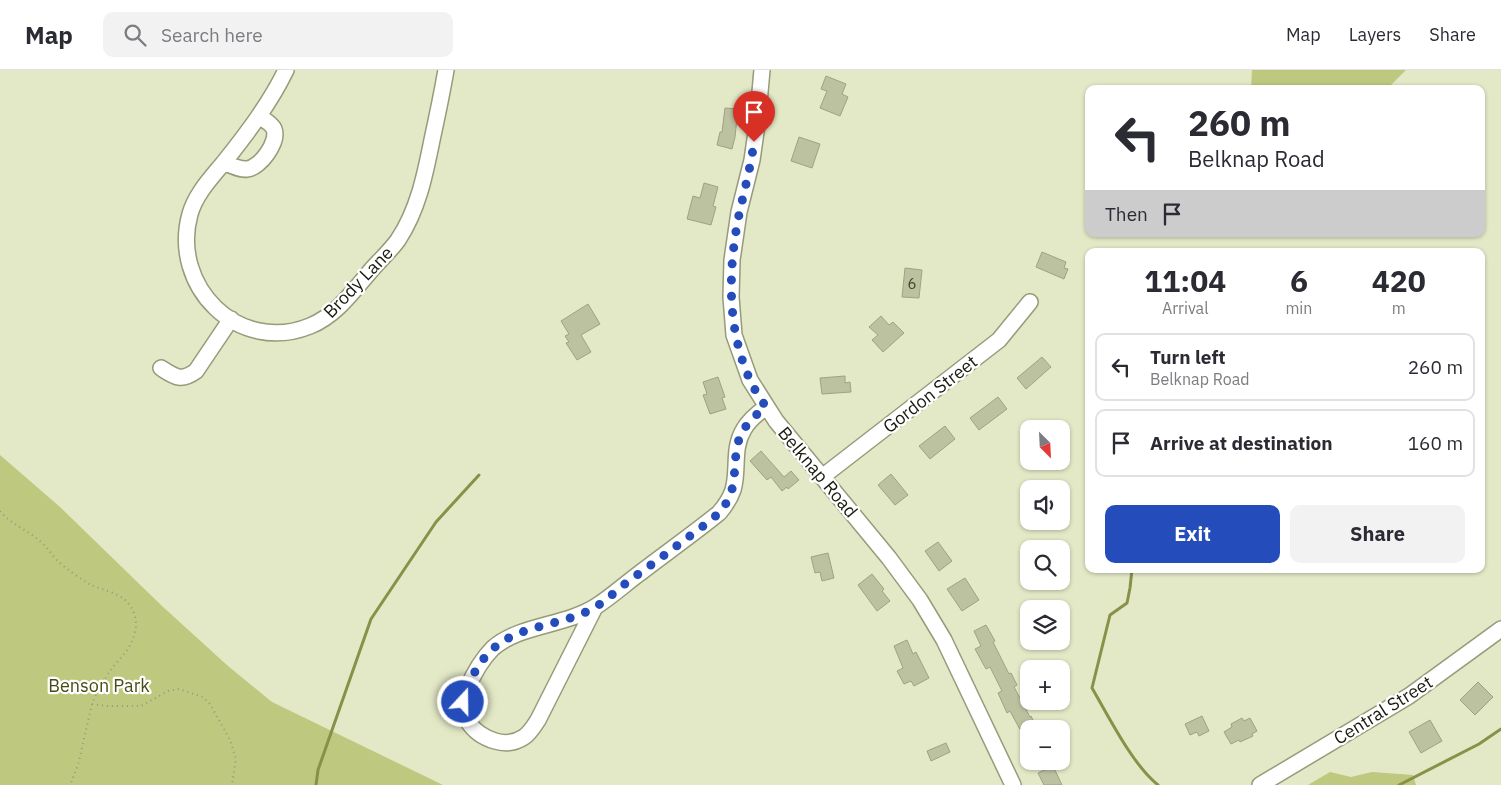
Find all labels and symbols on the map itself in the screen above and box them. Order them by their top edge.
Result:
pin [733,91,775,142]
street label: Brody Lane [318,241,398,323]
house number: 6 [907,274,917,293]
street label: Gordon Street [878,350,982,438]
north arrow [1020,420,1070,470]
street label: Belknap Road [773,422,863,522]
street label: Central Street [1329,671,1437,749]
park label: Benson Park [48,674,150,697]
position arrow [436,675,488,727]

